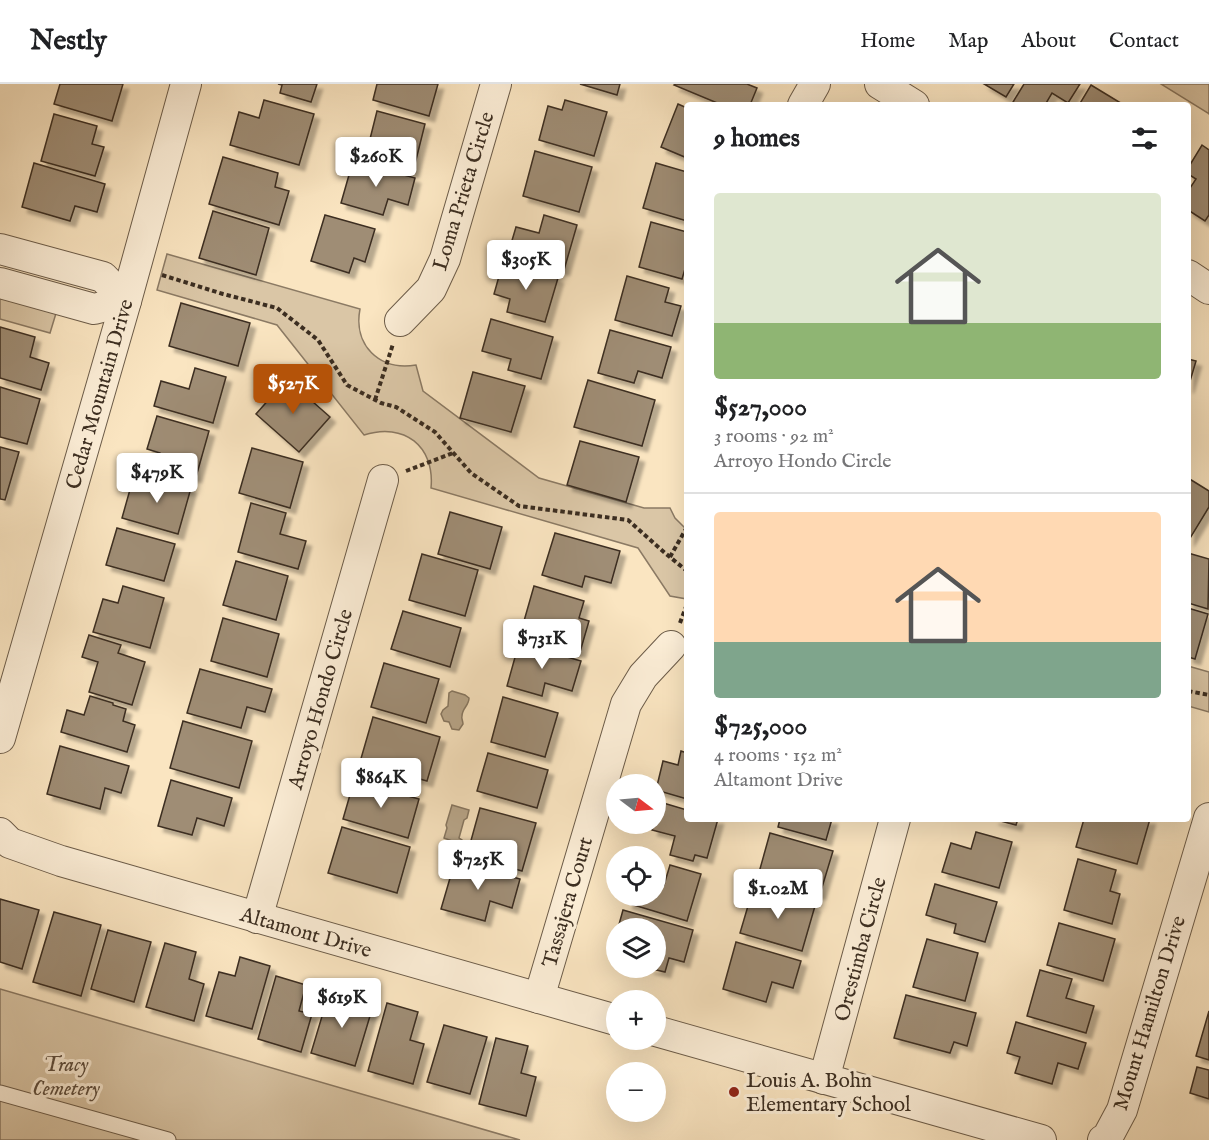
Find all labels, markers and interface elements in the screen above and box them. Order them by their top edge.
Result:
text: Nestly [30,24,107,59]
text: Home [860,28,915,55]
text: Map [948,28,988,55]
text: About [1021,28,1076,55]
text: Contact [1109,28,1179,55]
street label: Loma Prieta Circle [427,108,502,274]
text: 9 homes [714,122,800,155]
icon: filters [1128,122,1161,155]
pin: $260K [334,137,418,188]
text: $260K [349,144,403,169]
icon: home [884,232,992,340]
pin: $305K [484,240,568,291]
text: $305K [501,247,551,272]
street label: Cedar Mountain Drive [60,296,141,493]
pin: $527K [251,364,335,415]
text: $527K [267,371,319,396]
text: $527,000 [714,391,807,424]
text: 3 rooms · 92 m² [714,424,834,449]
text: Arroyo Hondo Circle [714,449,892,474]
pin: $479K [115,453,199,504]
text: $479K [131,460,183,485]
icon: home [884,551,992,659]
street label: Arroyo Hondo Circle [282,606,360,794]
pin: $731K [500,619,584,670]
text: $731K [517,626,567,651]
text: $725,000 [714,710,807,743]
text: 4 rooms · 152 m² [714,743,842,768]
pin: $864K [339,758,423,809]
text: $864K [355,765,407,790]
text: Altamont Drive [714,768,843,793]
north arrow [606,774,666,834]
map controls [606,774,666,1122]
street label: Tassajera Court [537,834,600,971]
pin: $725K [436,840,520,891]
button: locate [606,846,666,906]
text: $725K [452,847,504,872]
pin: $1.02M [729,869,827,920]
street label: Orestimba Circle [829,874,894,1025]
text: $1.02M [748,876,808,901]
street label: Altamont Drive [236,902,375,965]
street label: Mount Hamilton Drive [1108,912,1193,1114]
button: layers [606,918,666,978]
pin: $619K [300,978,384,1029]
text: $619K [317,985,367,1010]
button: + [606,990,666,1050]
park label: Tracy Cemetery [32,1052,100,1103]
button: − [606,1062,666,1122]
place label: Louis A. Bohn Elementary School [746,1068,911,1119]
marker: Louis A. Bohn Elementary School [727,1085,741,1099]

